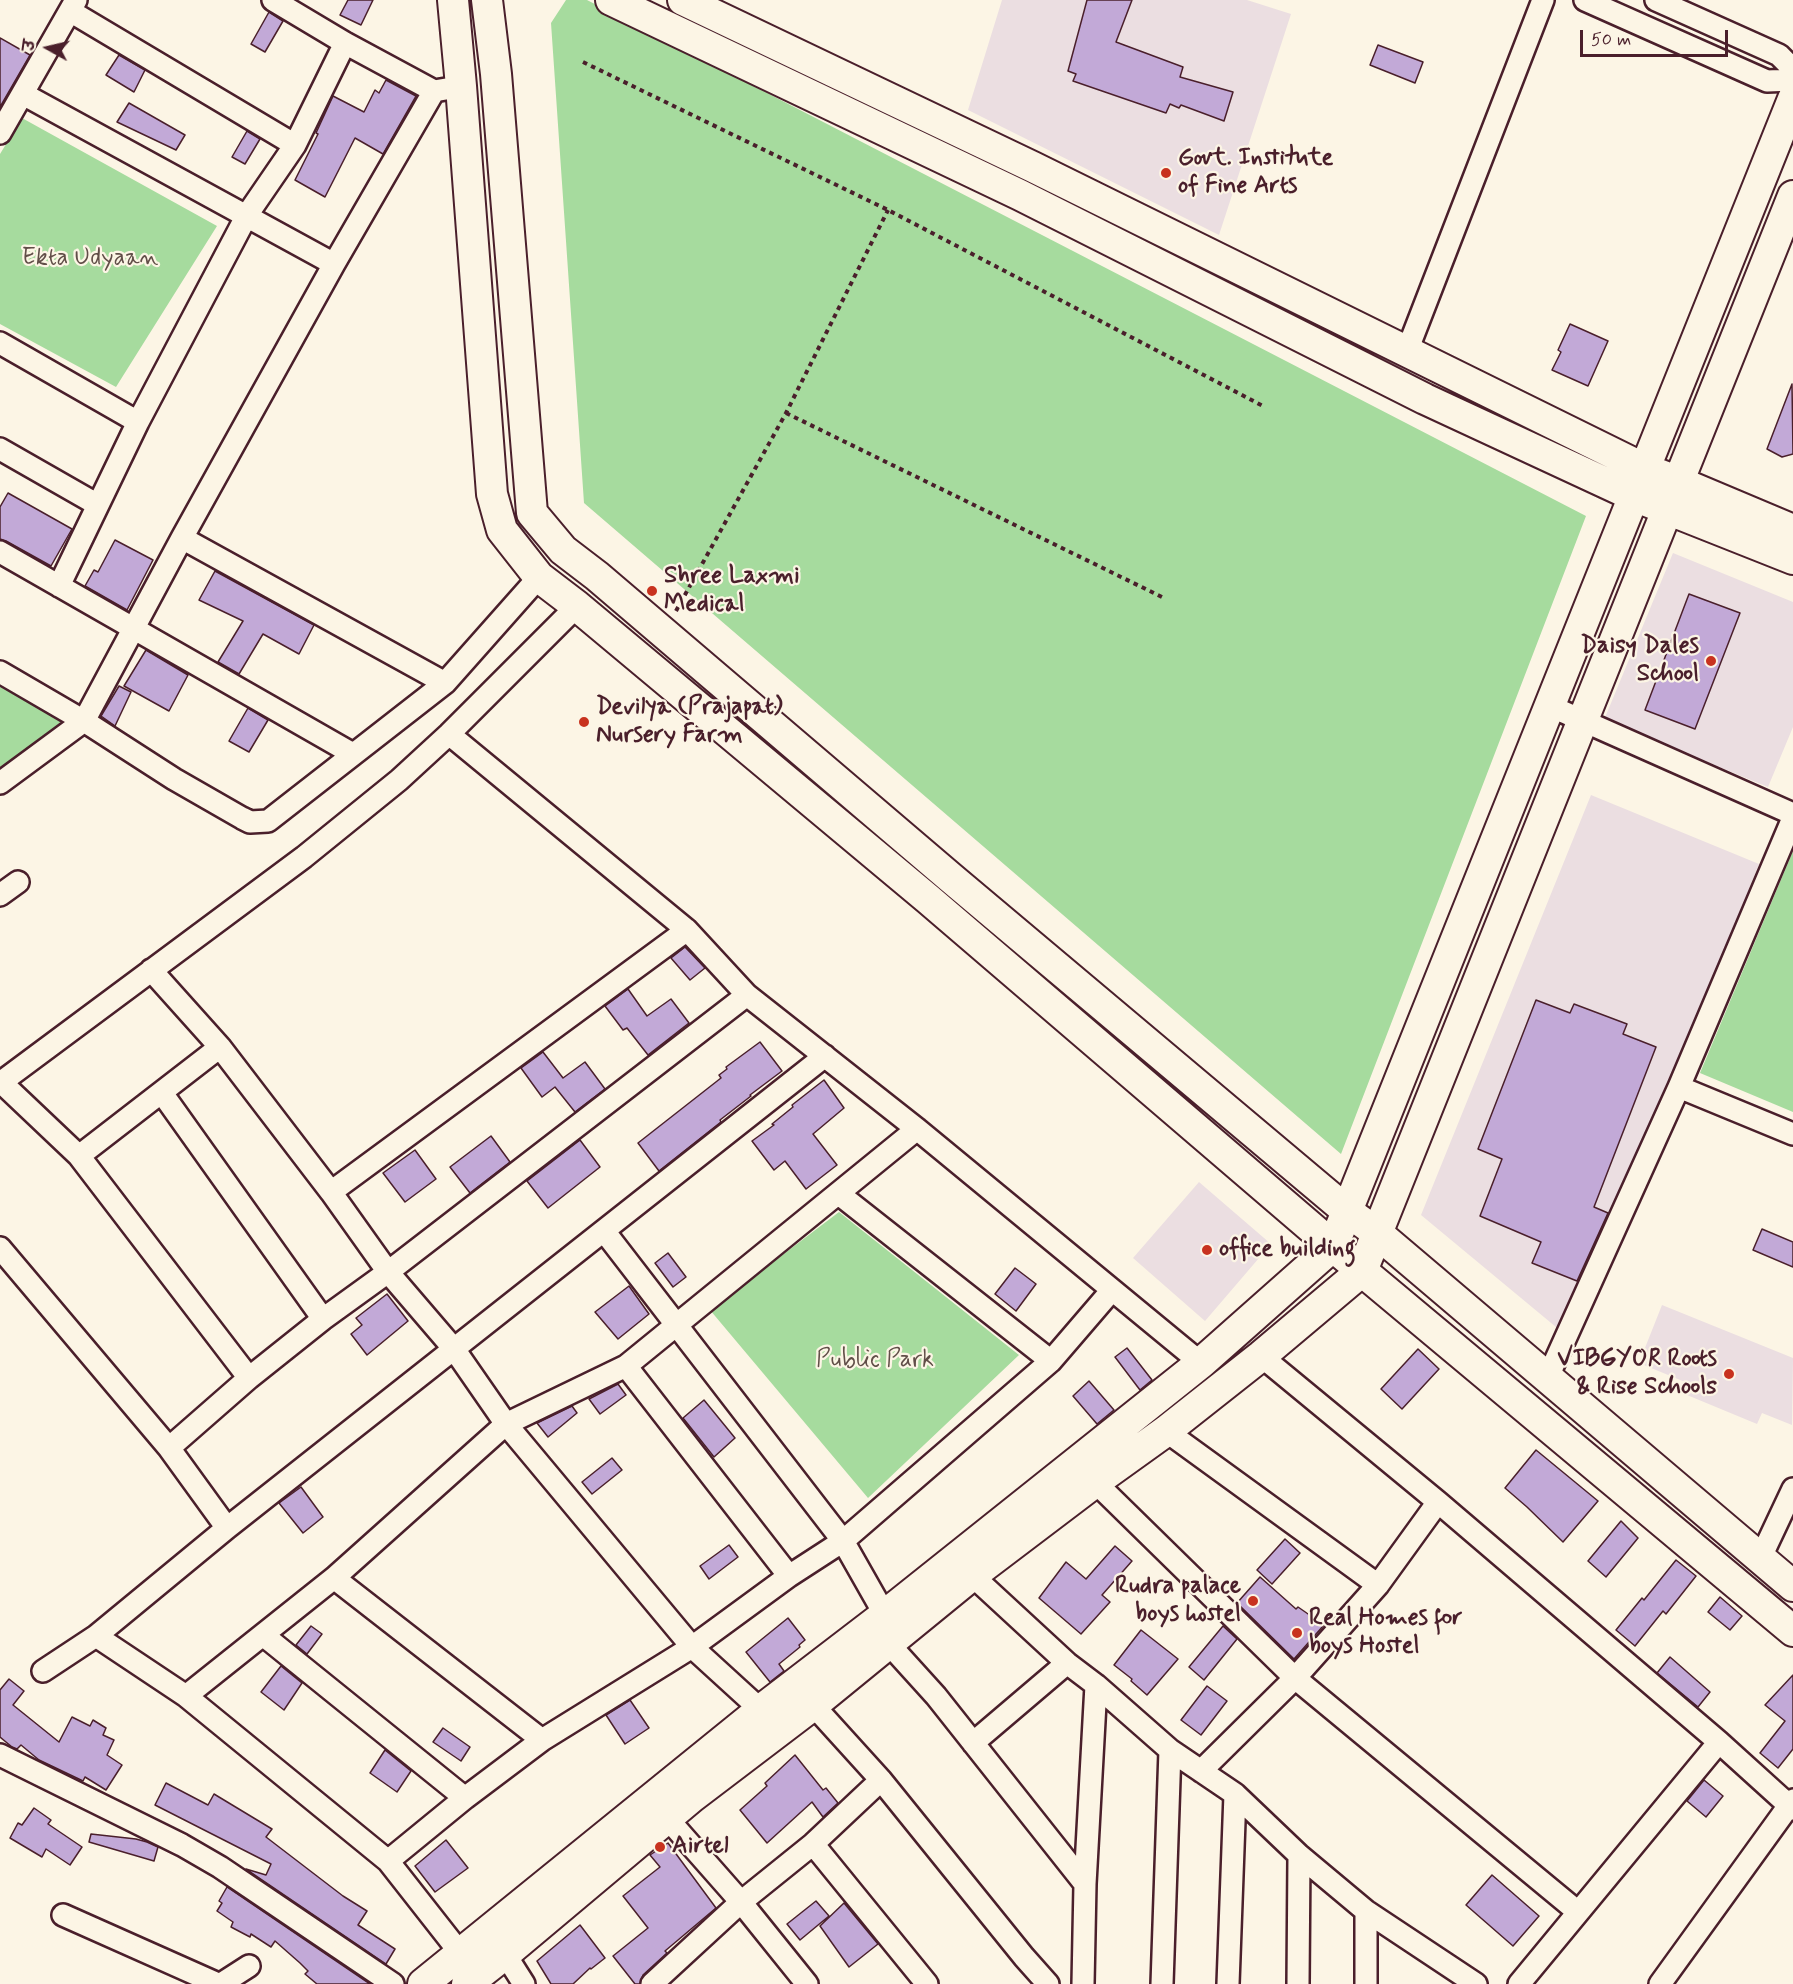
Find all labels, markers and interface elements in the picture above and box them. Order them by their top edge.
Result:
north arrow [18,18,78,78]
scale bar [1583,18,1732,56]
text: 50 m [1591,28,1631,52]
text: उ [19,39,41,52]
place label: Govt. Institute of Fine Arts [1178,145,1333,201]
marker: Govt. Institute of Fine Arts [1159,166,1173,180]
park label: Ekta Udyaan [22,245,158,273]
place label: Shree Laxmi Medical [664,563,800,619]
marker: Shree Laxmi Medical [645,584,659,598]
place label: Daisy Dales School [1581,633,1699,689]
marker: Daisy Dales School [1704,654,1718,668]
place label: Devilya (Prajapat) Nursery Farm [596,694,783,750]
marker: Devilya (Prajapat) Nursery Farm [577,715,591,729]
place label: office building [1219,1236,1356,1264]
marker: office building [1200,1243,1214,1257]
place label: VIBGYOR Roots & Rise Schools [1557,1346,1717,1402]
park label: Public Park [816,1347,934,1375]
marker: VIBGYOR Roots & Rise Schools [1722,1367,1736,1381]
place label: Rudra palace boys hostel [1115,1573,1241,1629]
marker: Rudra palace boys hostel [1246,1594,1260,1608]
place label: Real Homes for boys Hostel [1309,1605,1462,1661]
marker: Real Homes for boys Hostel [1290,1626,1304,1640]
place label: Airtel [672,1833,729,1861]
marker: Airtel [653,1840,667,1854]

